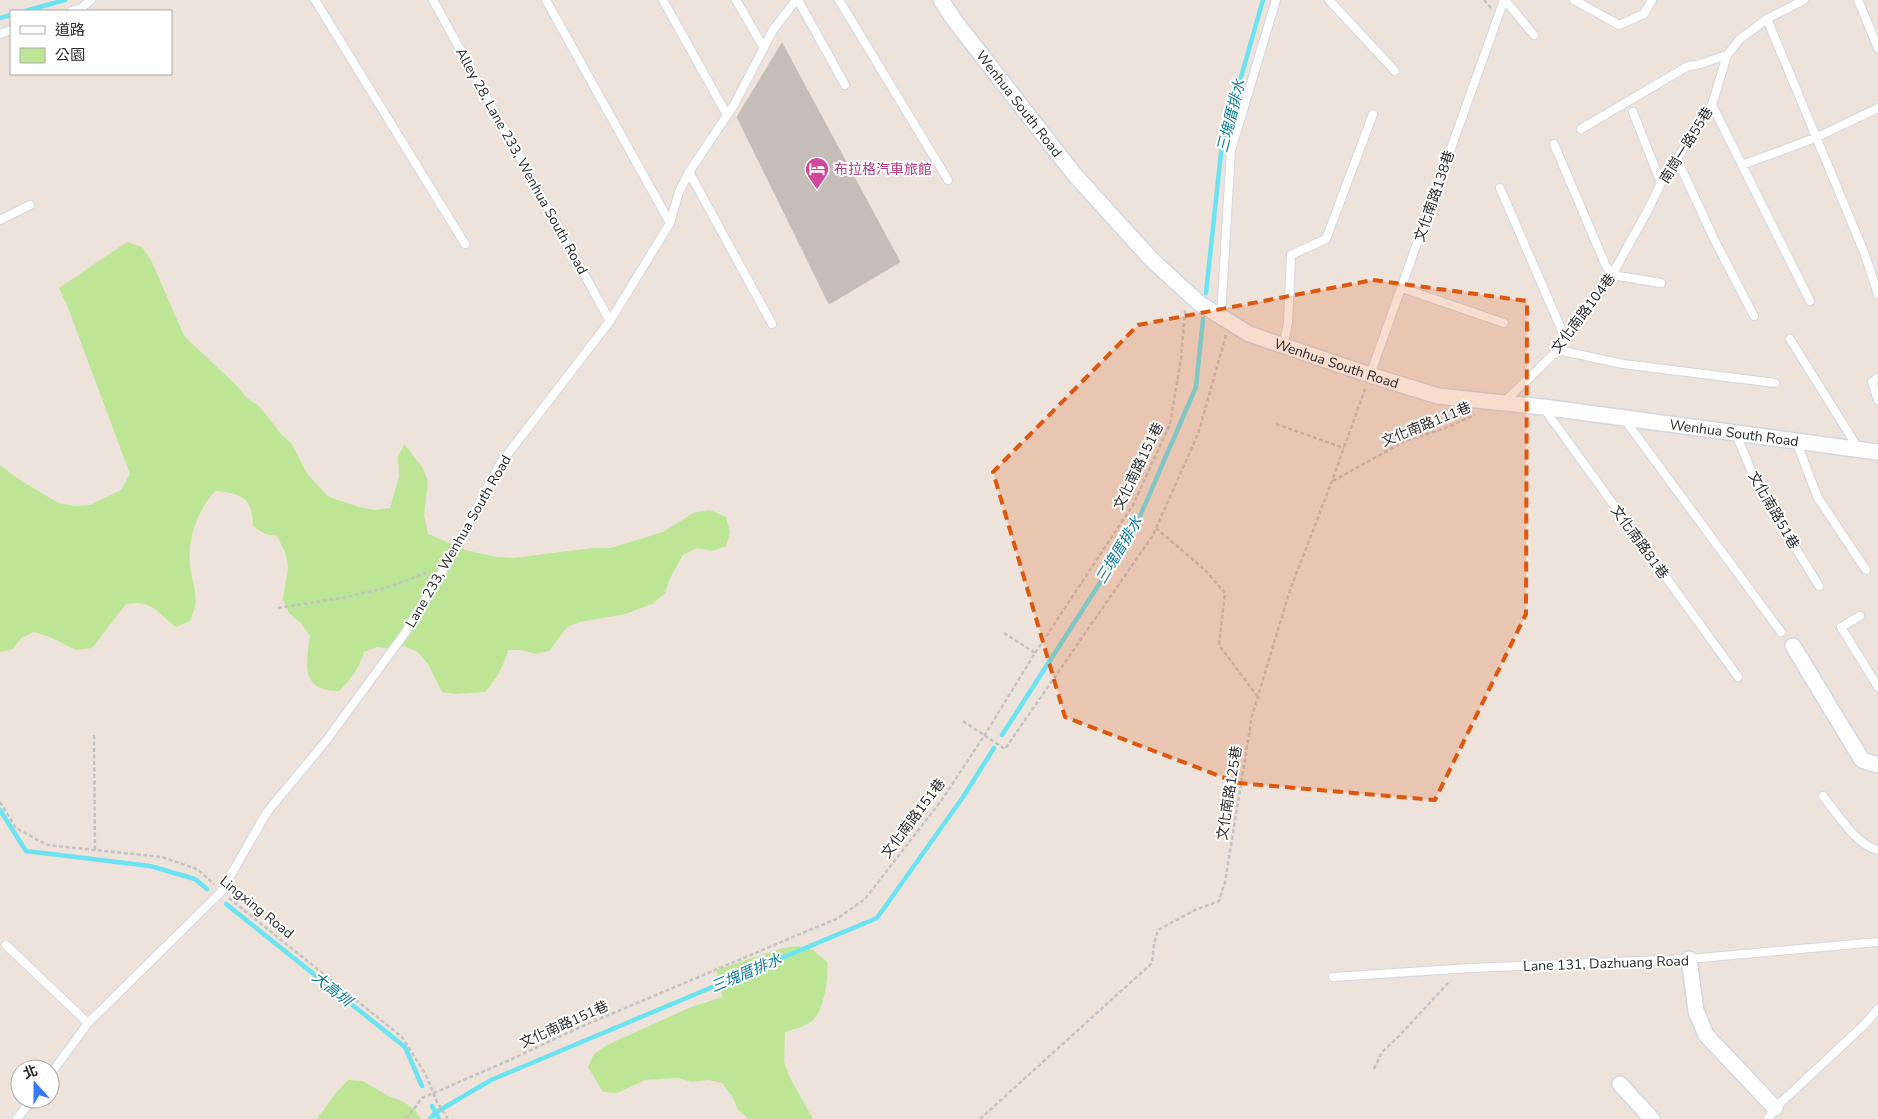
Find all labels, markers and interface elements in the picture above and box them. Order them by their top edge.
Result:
legend [10,10,172,75]
text: 道路 [55,20,85,40]
text: 公園 [55,45,85,65]
street label: Alley 28, Lane 233, Wenhua South Road [451,45,592,278]
street label: Wenhua South Road [971,47,1066,161]
water label: 三塊厝排水 [1212,76,1250,155]
street label: 南崗一路55巷 [1655,103,1717,187]
street label: 文化南路138巷 [1410,148,1459,244]
hotel icon: 布拉格汽車旅館 [804,156,830,190]
place label: 布拉格汽車旅館 [834,160,932,179]
street label: 文化南路104巷 [1547,270,1620,357]
street label: Wenhua South Road [1272,334,1401,393]
street label: 文化南路111巷 [1378,398,1474,451]
street label: Wenhua South Road [1668,415,1800,451]
street label: 文化南路151巷 [1109,419,1168,513]
street label: Lane 233, Wenhua South Road [401,452,516,631]
street label: 文化南路51巷 [1744,468,1803,553]
street label: 文化南路81巷 [1606,502,1673,583]
water label: 三塊厝排水 [1091,512,1147,587]
street label: 文化南路125巷 [1213,745,1246,842]
street label: 文化南路151巷 [877,775,950,862]
street label: Lingxing Road [216,872,298,943]
water label: 三塊厝排水 [708,949,785,997]
street label: Lane 131, Dazhuang Road [1523,951,1689,976]
water label: 大高圳 [308,967,357,1012]
street label: 文化南路151巷 [517,996,612,1052]
north arrow [10,1059,60,1109]
text: 北 [21,1061,40,1084]

